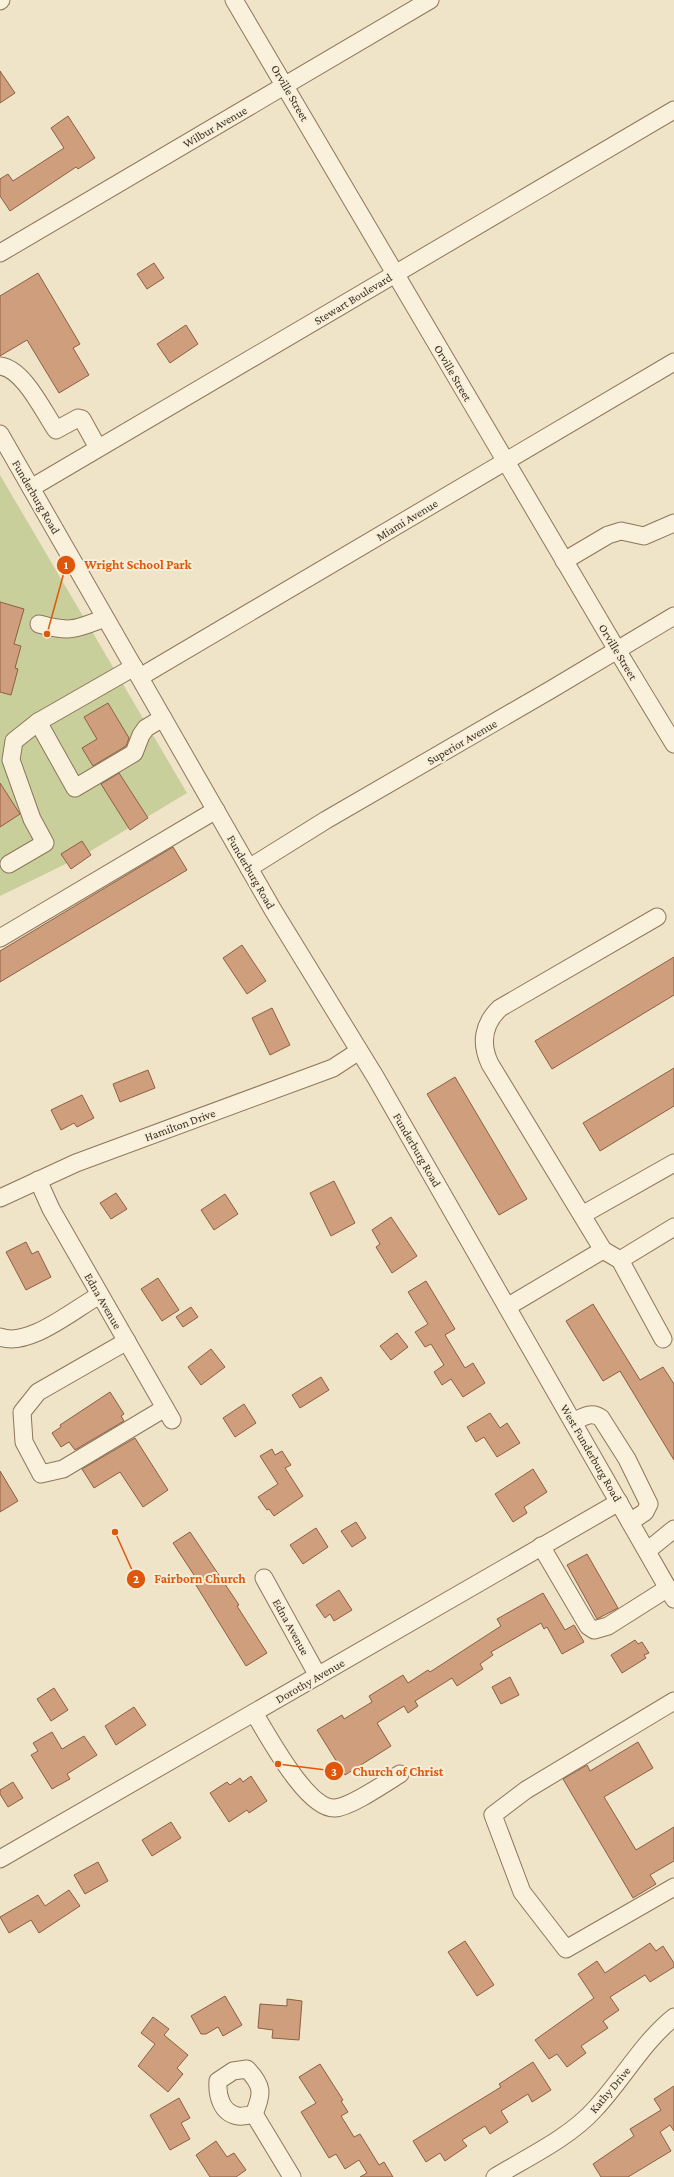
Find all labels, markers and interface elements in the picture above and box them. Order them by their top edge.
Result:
street label: Orville Street [268,62,312,125]
street label: Wilbur Avenue [181,103,249,151]
street label: Stewart Boulevard [312,270,395,328]
street label: Orville Street [431,342,475,405]
street label: Funderburg Road [9,457,63,537]
street label: Miami Avenue [374,496,440,544]
callout: Wright School Park [56,552,200,577]
text: Wright School Park [83,557,193,572]
text: 1 [64,558,69,572]
street label: Orville Street [596,621,641,683]
street label: Superior Avenue [424,716,500,768]
street label: Funderburg Road [224,832,278,912]
street label: Hamilton Drive [143,1106,217,1144]
street label: Funderburg Road [390,1110,444,1190]
street label: Edna Avenue [81,1270,125,1332]
street label: West Funderburg Road [557,1402,625,1505]
callout: Fairborn Church [126,1566,254,1591]
text: Fairborn Church [154,1571,246,1586]
text: 2 [133,1572,139,1586]
street label: Edna Avenue [270,1596,312,1658]
street label: Dorothy Avenue [273,1656,347,1706]
callout: Church of Christ [324,1759,452,1784]
text: Church of Christ [352,1764,444,1779]
text: 3 [331,1765,337,1779]
street label: Kathy Drive [586,2064,634,2116]

